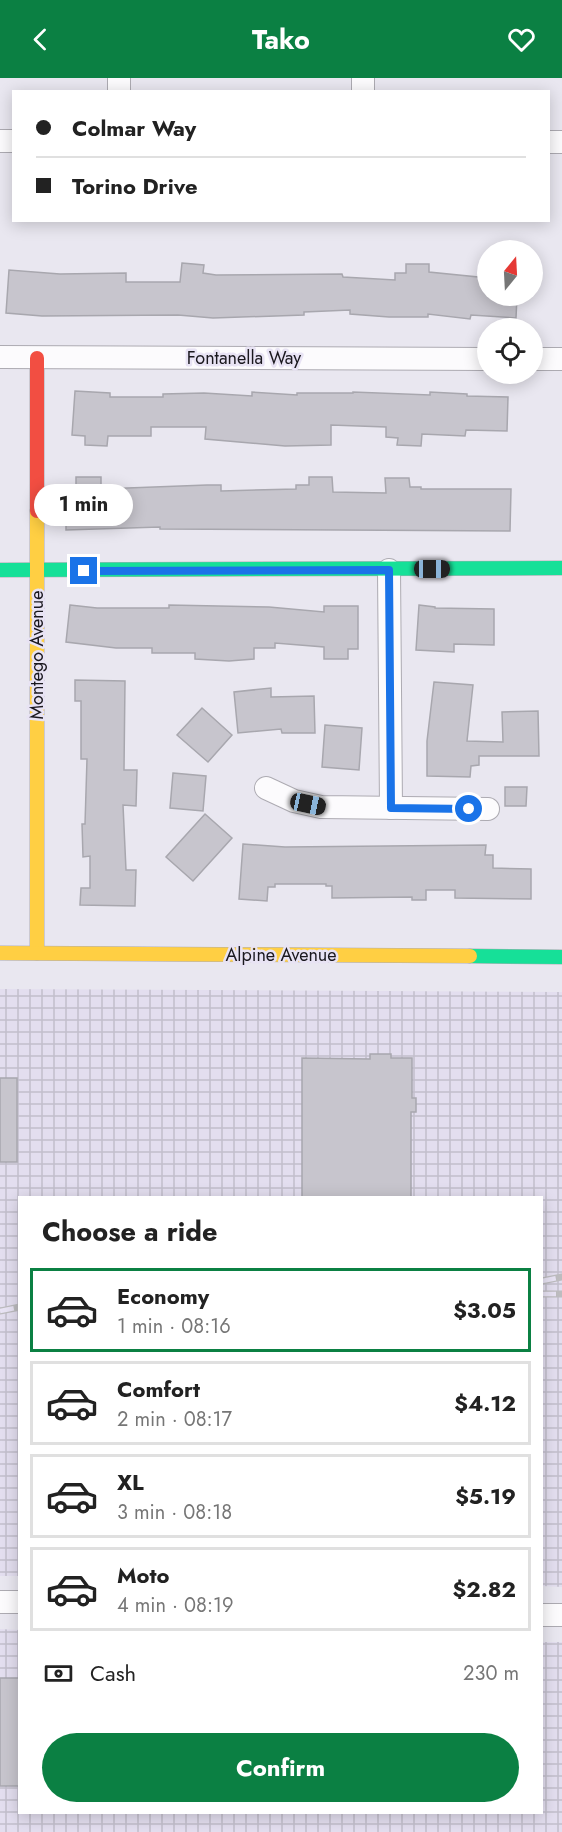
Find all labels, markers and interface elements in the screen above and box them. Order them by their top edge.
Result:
text: Tako [252,20,310,59]
icon: back [24,23,57,56]
icon: heart [505,23,538,56]
text: Colmar Way [72,112,196,144]
text: Torino Drive [72,170,198,202]
north arrow [477,240,543,306]
map controls [477,240,543,384]
button: locate [477,318,543,384]
street label: Fontanella Way [187,345,301,371]
callout: 1 min [34,484,134,526]
text: 1 min [59,490,108,519]
route end [70,557,97,584]
car [414,560,450,578]
street label: Montego Avenue [24,590,50,720]
car [289,791,327,817]
route start [455,795,482,822]
street label: Alpine Avenue [225,942,337,968]
text: Choose a ride [42,1212,217,1251]
text: Economy [117,1280,209,1312]
icon: car [45,1283,99,1337]
text: $3.05 [453,1294,516,1326]
text: 1 min · 08:16 [117,1312,231,1341]
text: Comfort [117,1373,200,1405]
icon: car [45,1376,99,1430]
text: $4.12 [454,1387,516,1419]
text: 2 min · 08:17 [117,1405,232,1434]
text: XL [117,1466,144,1498]
icon: car [45,1469,99,1523]
text: $5.19 [455,1480,516,1512]
text: 3 min · 08:18 [117,1498,232,1527]
text: Moto [117,1559,170,1591]
icon: car [45,1562,99,1616]
text: $2.82 [453,1573,516,1605]
text: 4 min · 08:19 [117,1591,233,1620]
icon: cash [42,1657,75,1690]
text: Cash [90,1657,136,1689]
text: 230 m [463,1659,519,1688]
button: Confirm [42,1733,519,1802]

